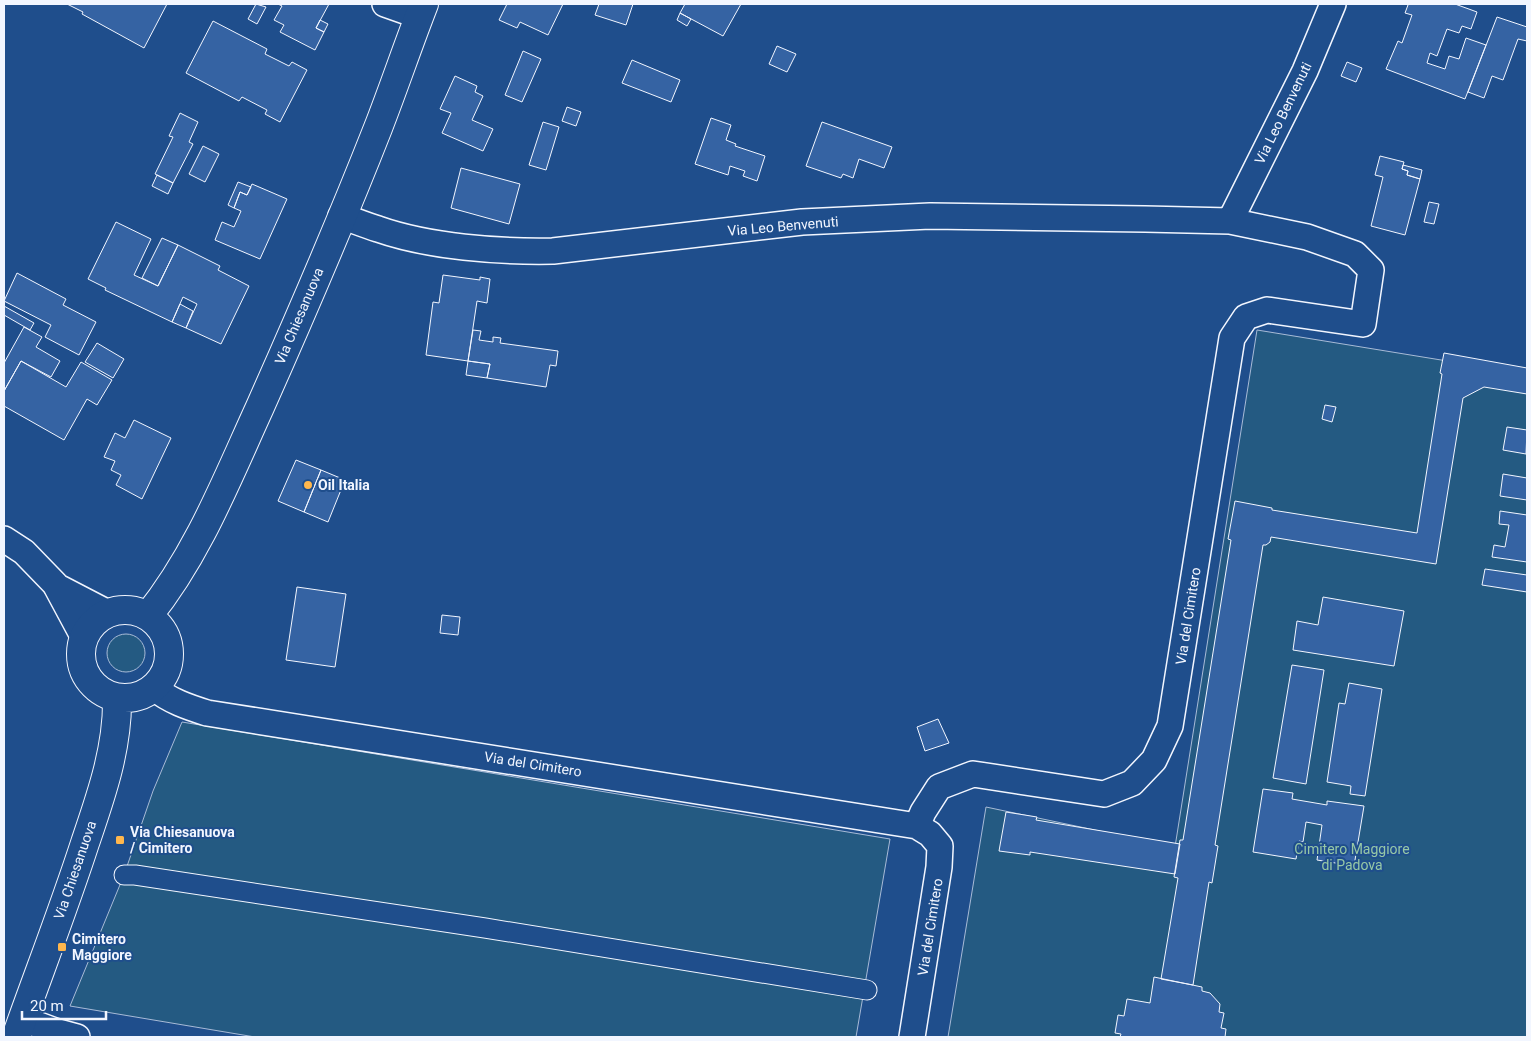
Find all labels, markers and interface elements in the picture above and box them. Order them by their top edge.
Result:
street label: Via Leo Benvenuti [1251,59,1315,167]
street label: Via Leo Benvenuti [727,213,839,239]
street label: Via Chiesanuova [271,265,327,367]
place label: Oil Italia [318,477,370,493]
marker: Oil Italia [302,479,314,491]
street label: Via del Cimitero [1172,566,1204,666]
street label: Via del Cimitero [483,748,583,780]
street label: Via Chiesanuova [51,818,99,922]
place label: Via Chiesanuova / Cimitero [129,824,235,856]
marker: Via Chiesanuova / Cimitero [114,834,126,846]
park label: Cimitero Maggiore di Padova [1294,841,1410,873]
street label: Via del Cimitero [914,877,946,977]
place label: Cimitero Maggiore [72,931,132,963]
marker: Cimitero Maggiore [56,941,68,953]
scale bar [22,988,106,1020]
text: 20 m [30,997,64,1015]

